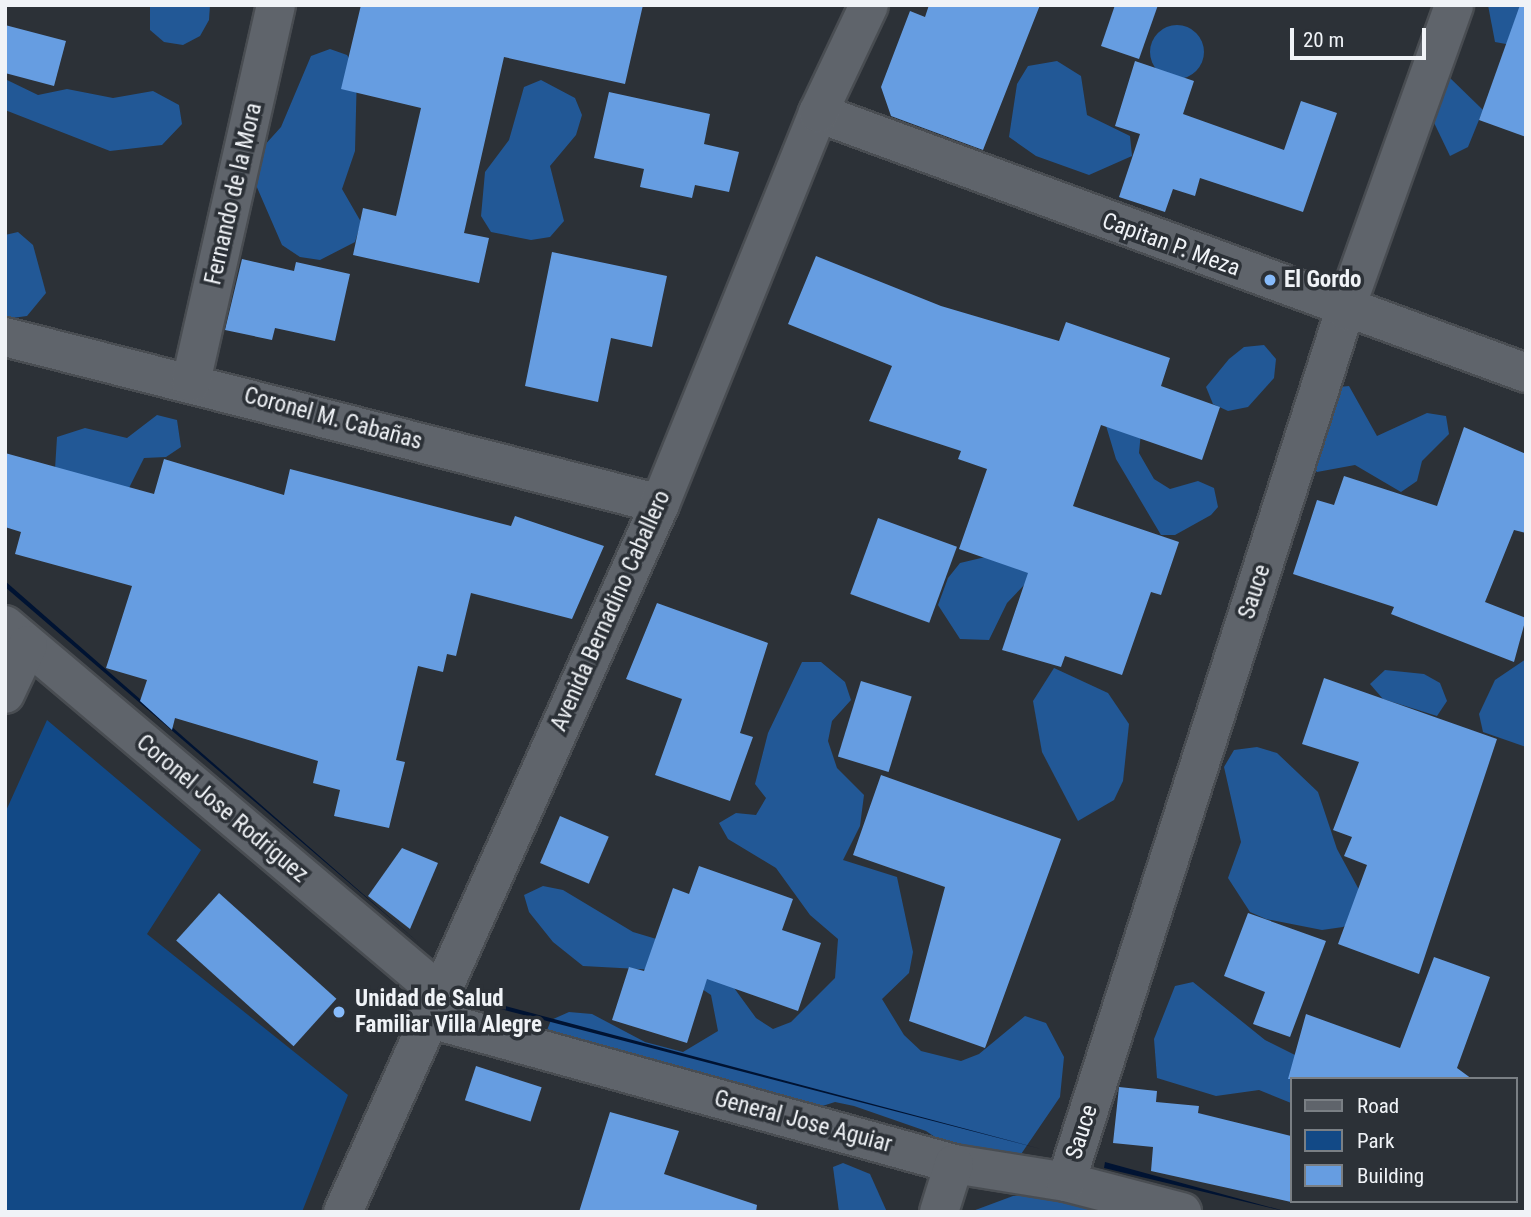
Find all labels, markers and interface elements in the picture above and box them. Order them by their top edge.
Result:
scale bar [1293,14,1430,58]
text: 20 m [1303,28,1344,52]
street label: Fernando de la Mora [200,100,268,288]
street label: Capitan P. Meza [1098,207,1244,283]
place label: El Gordo [1284,266,1362,294]
marker: El Gordo [1262,272,1278,288]
street label: Coronel M. Cabañas [241,382,425,456]
street label: Avenida Bernadino Caballero [545,486,677,736]
street label: Sauce [1233,561,1277,623]
street label: Coronel Jose Rodriguez [131,729,313,889]
place label: Unidad de Salud Familiar Villa Alegre [355,985,542,1039]
marker: Unidad de Salud Familiar Villa Alegre [329,1002,349,1022]
legend [1290,1077,1517,1203]
street label: General Jose Aguiar [711,1085,895,1159]
text: Road [1357,1094,1399,1118]
street label: Sauce [1060,1101,1104,1163]
text: Park [1357,1129,1394,1153]
text: Building [1357,1164,1424,1188]

